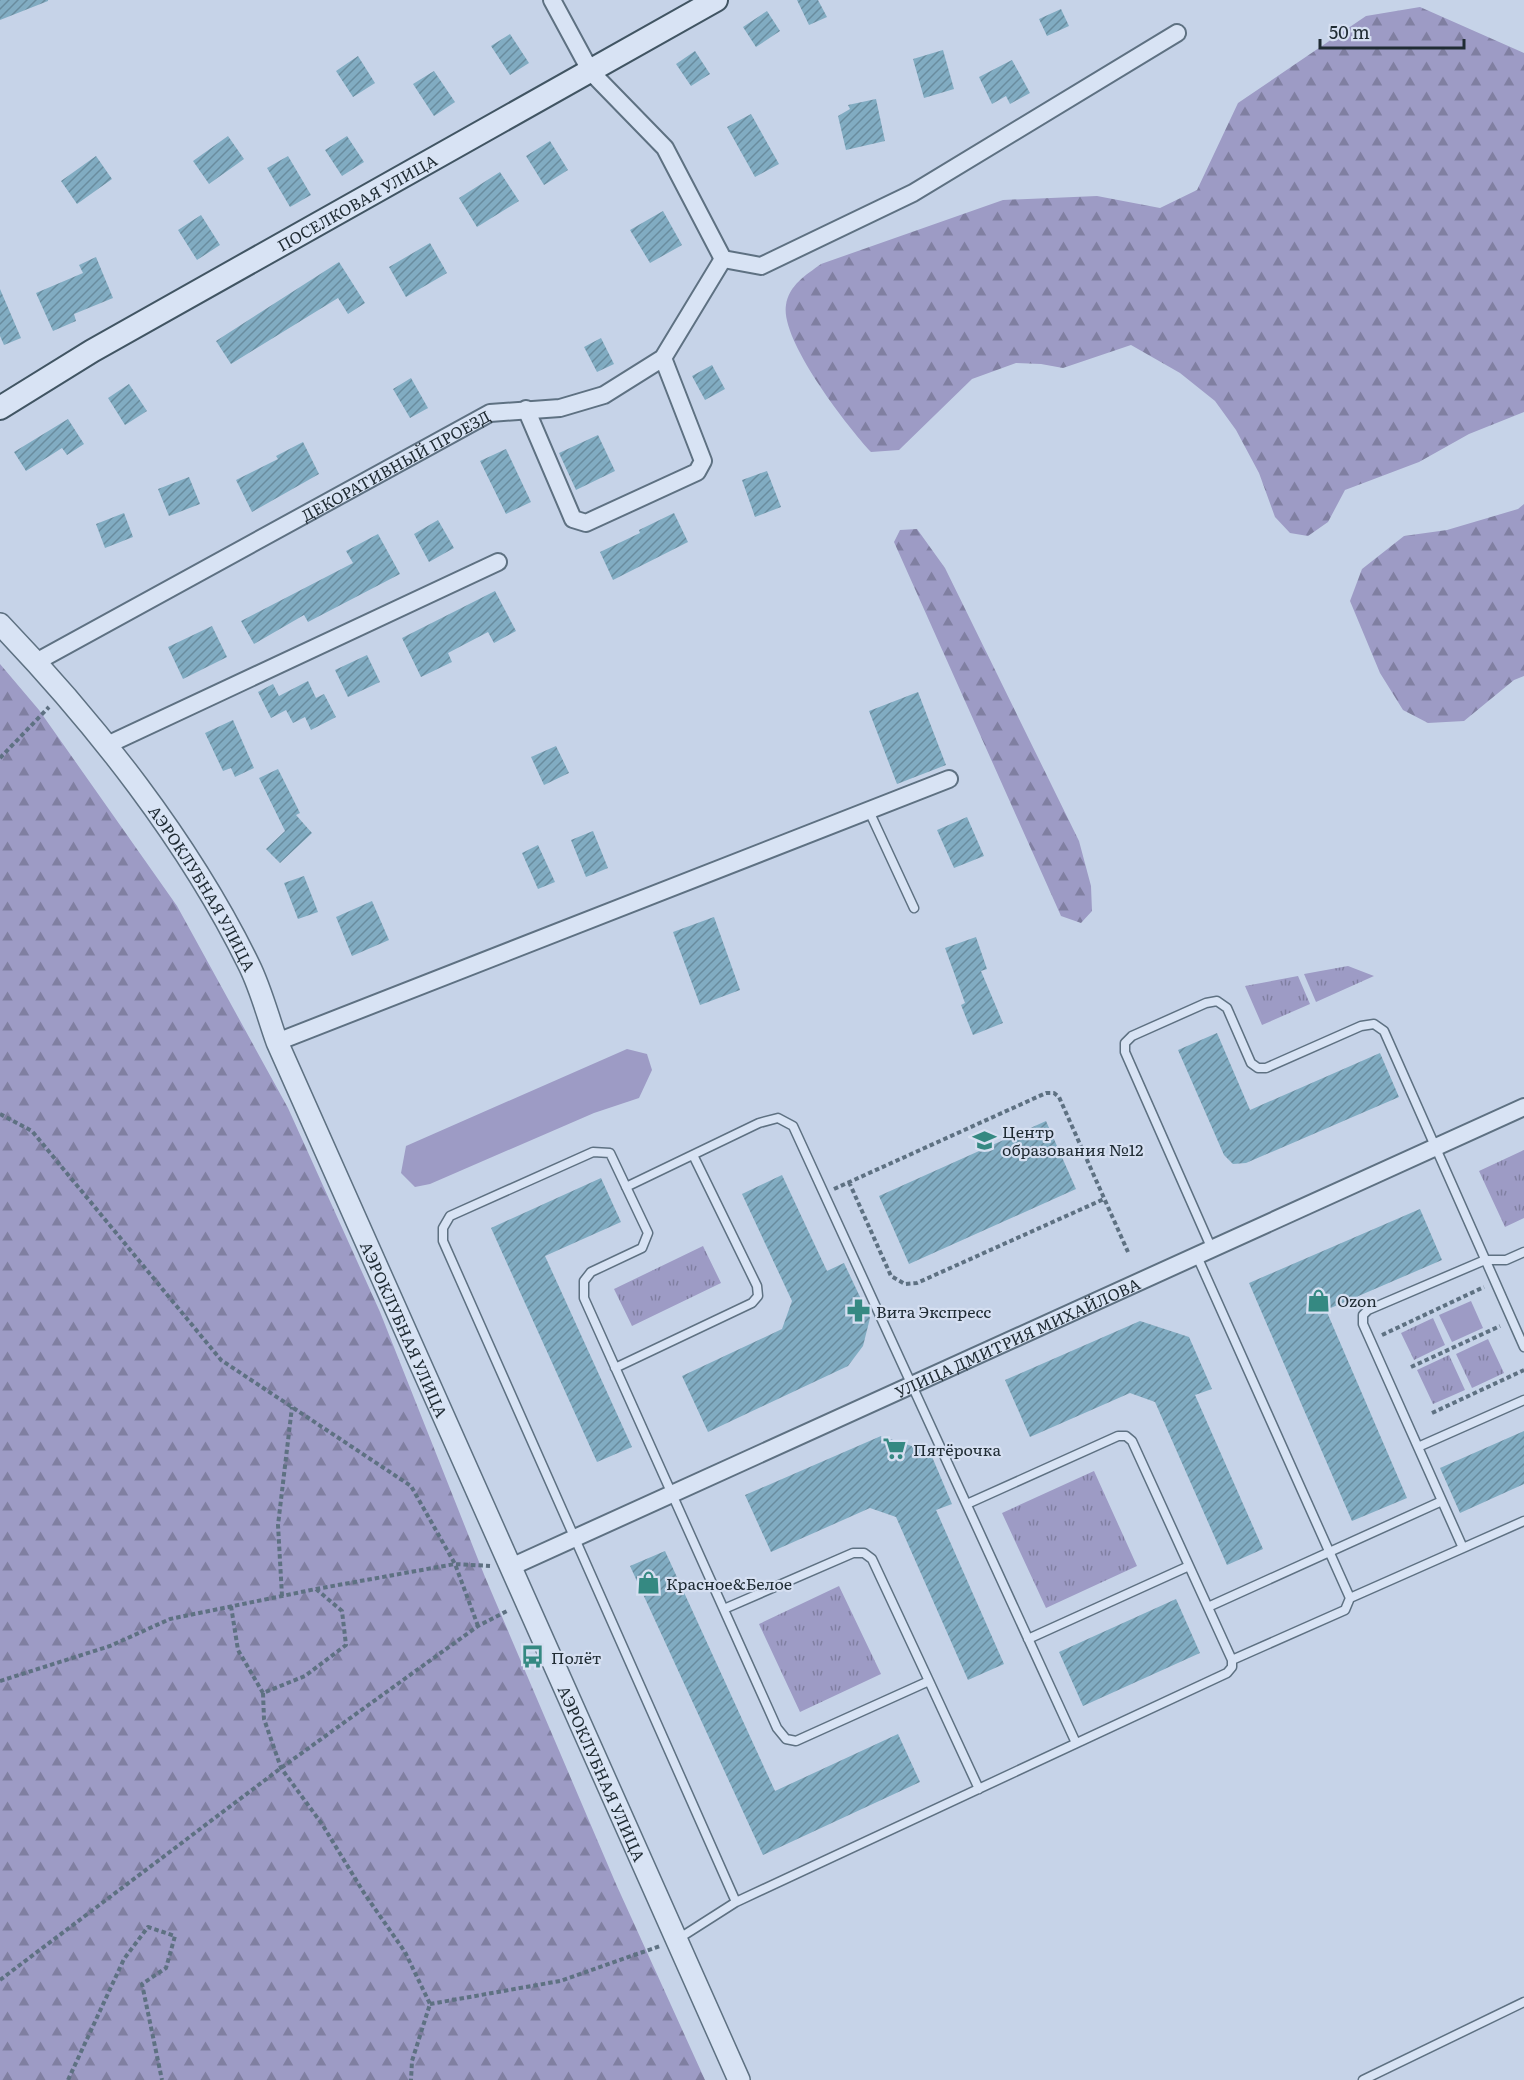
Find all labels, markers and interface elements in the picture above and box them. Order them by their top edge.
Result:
scale bar [1320,12,1464,50]
text: 50 m [1329,18,1370,45]
street label: ПОСЕЛКОВАЯ УЛИЦА [272,147,441,257]
street label: ДЕКОРАТИВНЫЙ ПРОЕЗД [297,403,494,526]
street label: АЭРОКЛУБНАЯ УЛИЦА [143,800,262,975]
place label: Центр образования №12 [1002,1119,1143,1161]
school or university icon: Центр образования №12 [971,1127,997,1153]
street label: АЭРОКЛУБНАЯ УЛИЦА [355,1237,455,1421]
street label: УЛИЦА ДМИТРИЯ МИХАЙЛОВА [891,1271,1144,1403]
shop icon: Ozon [1306,1287,1332,1313]
place label: Ozon [1337,1288,1377,1312]
pharmacy icon: Вита Экспресс [845,1298,871,1324]
place label: Вита Экспресс [876,1299,991,1323]
supermarket icon: Пятёрочка [882,1436,908,1462]
place label: Пятёрочка [913,1437,1001,1461]
shop icon: Красное&Белое [635,1570,661,1596]
place label: Красное&Белое [666,1571,792,1595]
bus stop icon: Полёт [520,1644,546,1670]
place label: Полёт [551,1645,601,1669]
street label: АЭРОКЛУБНАЯ УЛИЦА [553,1681,652,1865]

